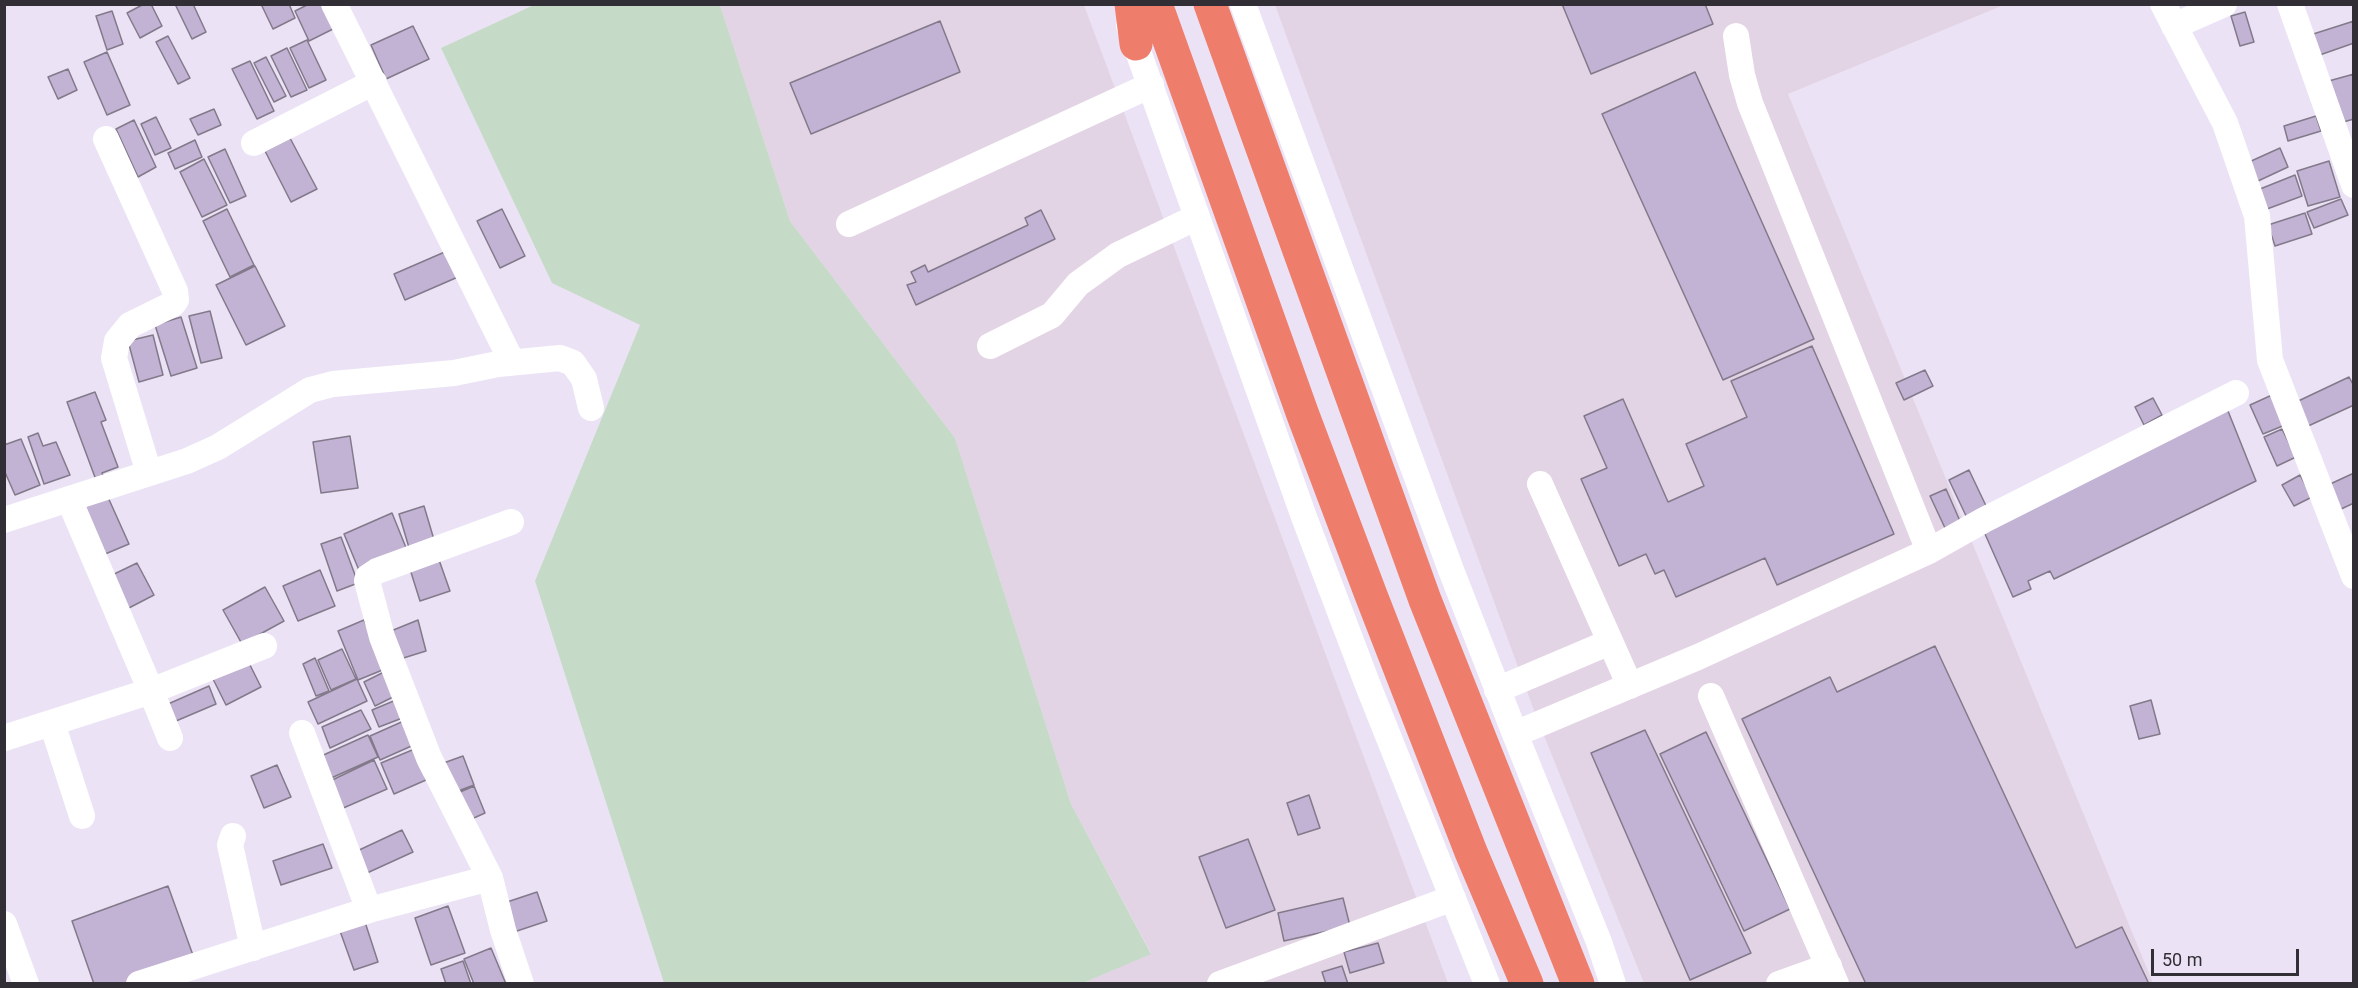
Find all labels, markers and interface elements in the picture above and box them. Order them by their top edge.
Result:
scale bar [2154,937,2302,975]
text: 50 m [2162,949,2202,970]

